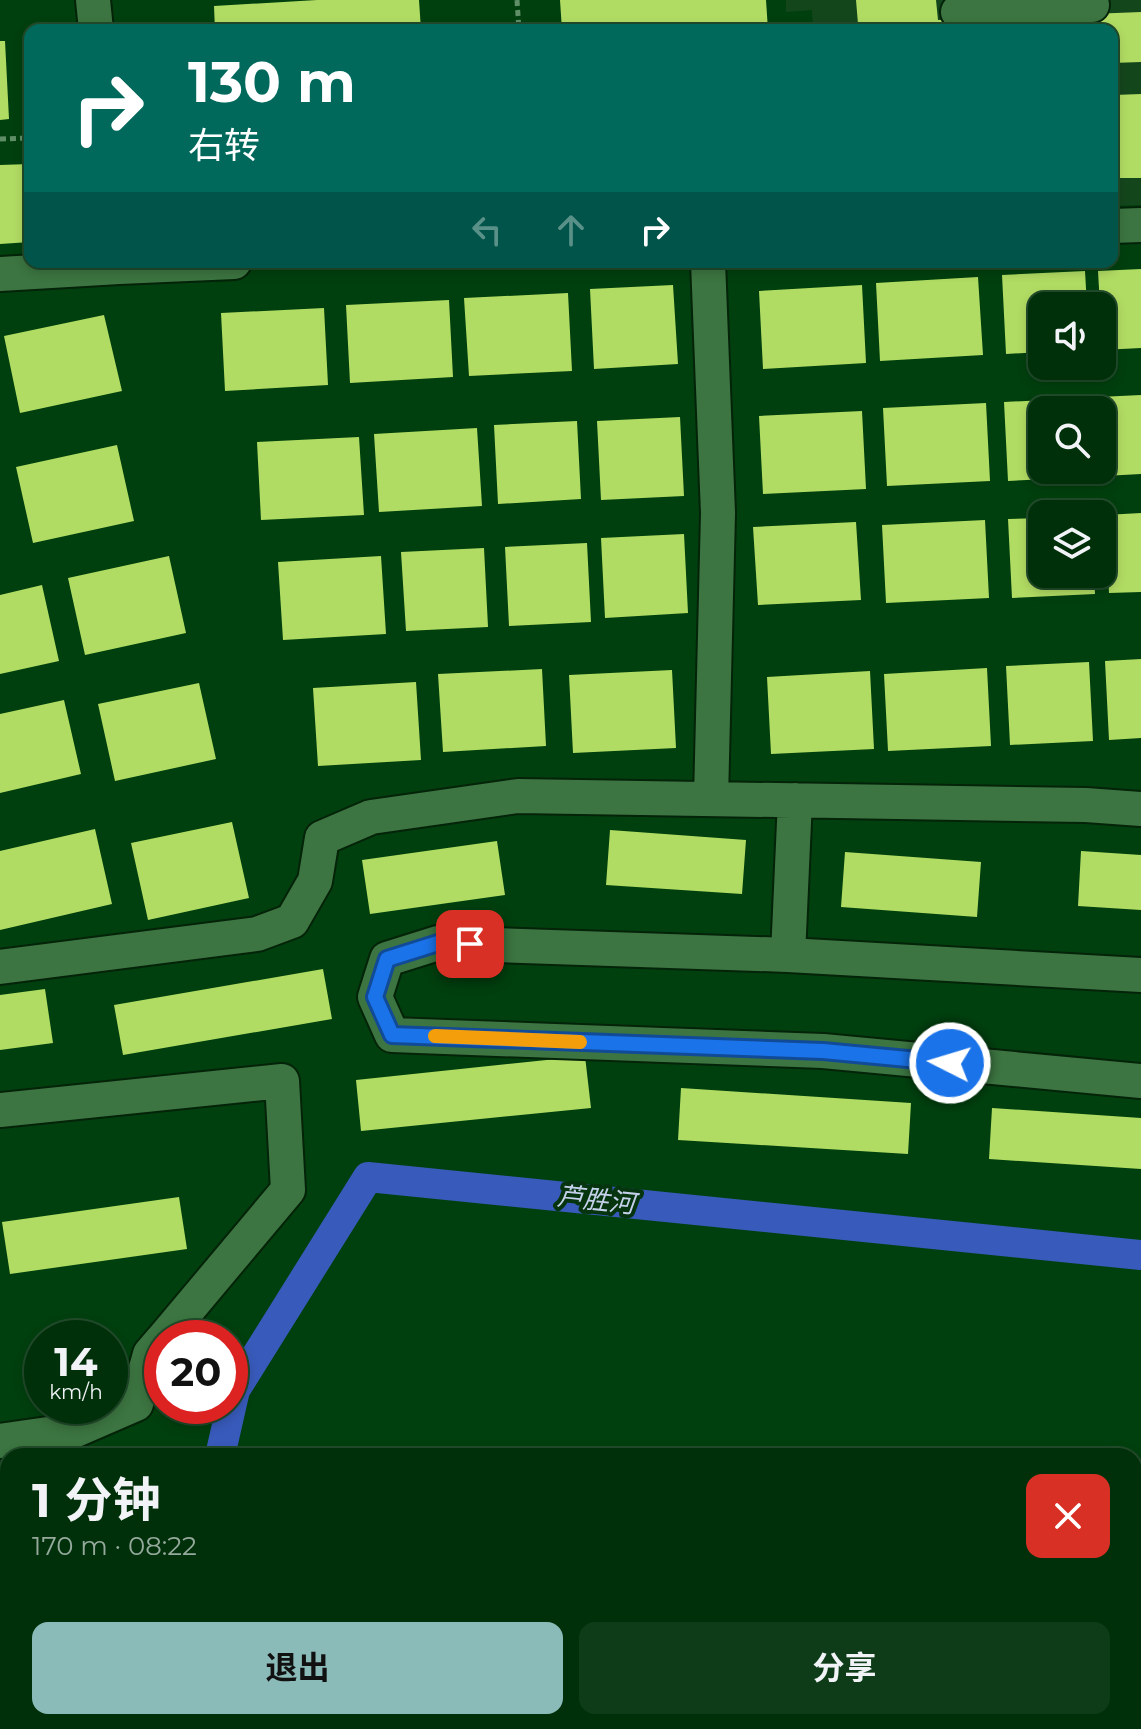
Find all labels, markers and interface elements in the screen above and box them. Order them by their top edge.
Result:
text: 130 m [188,48,356,116]
icon: right [56,56,160,160]
text: 右转 [188,123,260,167]
icon: left [465,208,509,252]
icon: ahead [549,208,593,252]
icon: right [633,208,677,252]
map controls [1028,292,1116,588]
button: sound [1028,292,1116,380]
button: search [1028,396,1116,484]
button: layers [1028,500,1116,588]
pin [436,910,504,978]
icon: arrive [448,922,492,966]
position arrow [908,1021,992,1105]
water label: 芦胜河 [556,1180,641,1221]
speed limit sign: 20 [144,1320,248,1424]
text: 14 [54,1337,98,1386]
text: km/h [49,1380,103,1404]
text: 1 分钟 [32,1471,160,1529]
button: close [1026,1474,1110,1558]
text: 170 m · 08:22 [32,1530,197,1562]
button: 退出 [32,1622,563,1714]
button: 分享 [579,1622,1110,1714]

